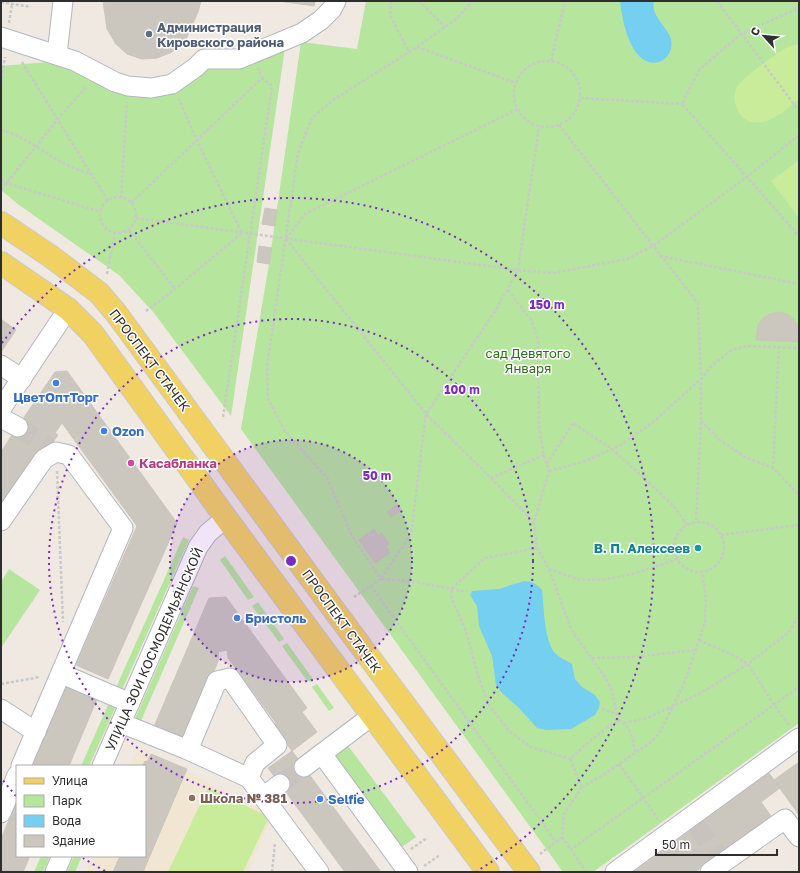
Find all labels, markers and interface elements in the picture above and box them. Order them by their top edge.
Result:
north arrow [744,16,784,56]
place label: Администрация Кировского района [157,19,284,50]
text: С [747,25,762,38]
marker: Администрация Кировского района [144,29,154,39]
text: 150 m [530,297,564,312]
street label: ПРОСПЕКТ СТАЧЕК [106,306,194,414]
park label: сад Девятого Января [486,345,571,376]
marker: ЦветОптТорг [51,378,61,388]
text: 100 m [444,382,480,397]
place label: ЦветОптТорг [13,389,99,405]
place label: Ozon [112,423,144,439]
marker: Ozon [99,426,109,436]
place label: Касабланка [139,455,217,471]
marker: Касабланка [126,458,136,468]
text: 50 m [363,468,391,483]
place label: В. П. Алексеев [594,540,690,556]
marker: В. П. Алексеев [693,543,703,553]
street label: УЛИЦА ЗОИ КОСМОДЕМЬЯНСКОЙ [102,545,206,753]
centre of rings [284,554,298,568]
street label: ПРОСПЕКТ СТАЧЕК [299,566,385,676]
place label: Бристоль [245,610,306,626]
marker: Бристоль [232,613,242,623]
legend [16,765,146,857]
text: Улица [52,773,88,788]
place label: Школа № 381 [200,790,287,806]
place label: Selfie [328,791,365,807]
text: Парк [52,793,82,808]
marker: Школа № 381 [187,793,197,803]
marker: Selfie [315,794,325,804]
text: Вода [52,813,81,828]
scale bar [656,831,777,857]
text: Здание [52,833,95,848]
text: 50 m [662,837,690,852]

